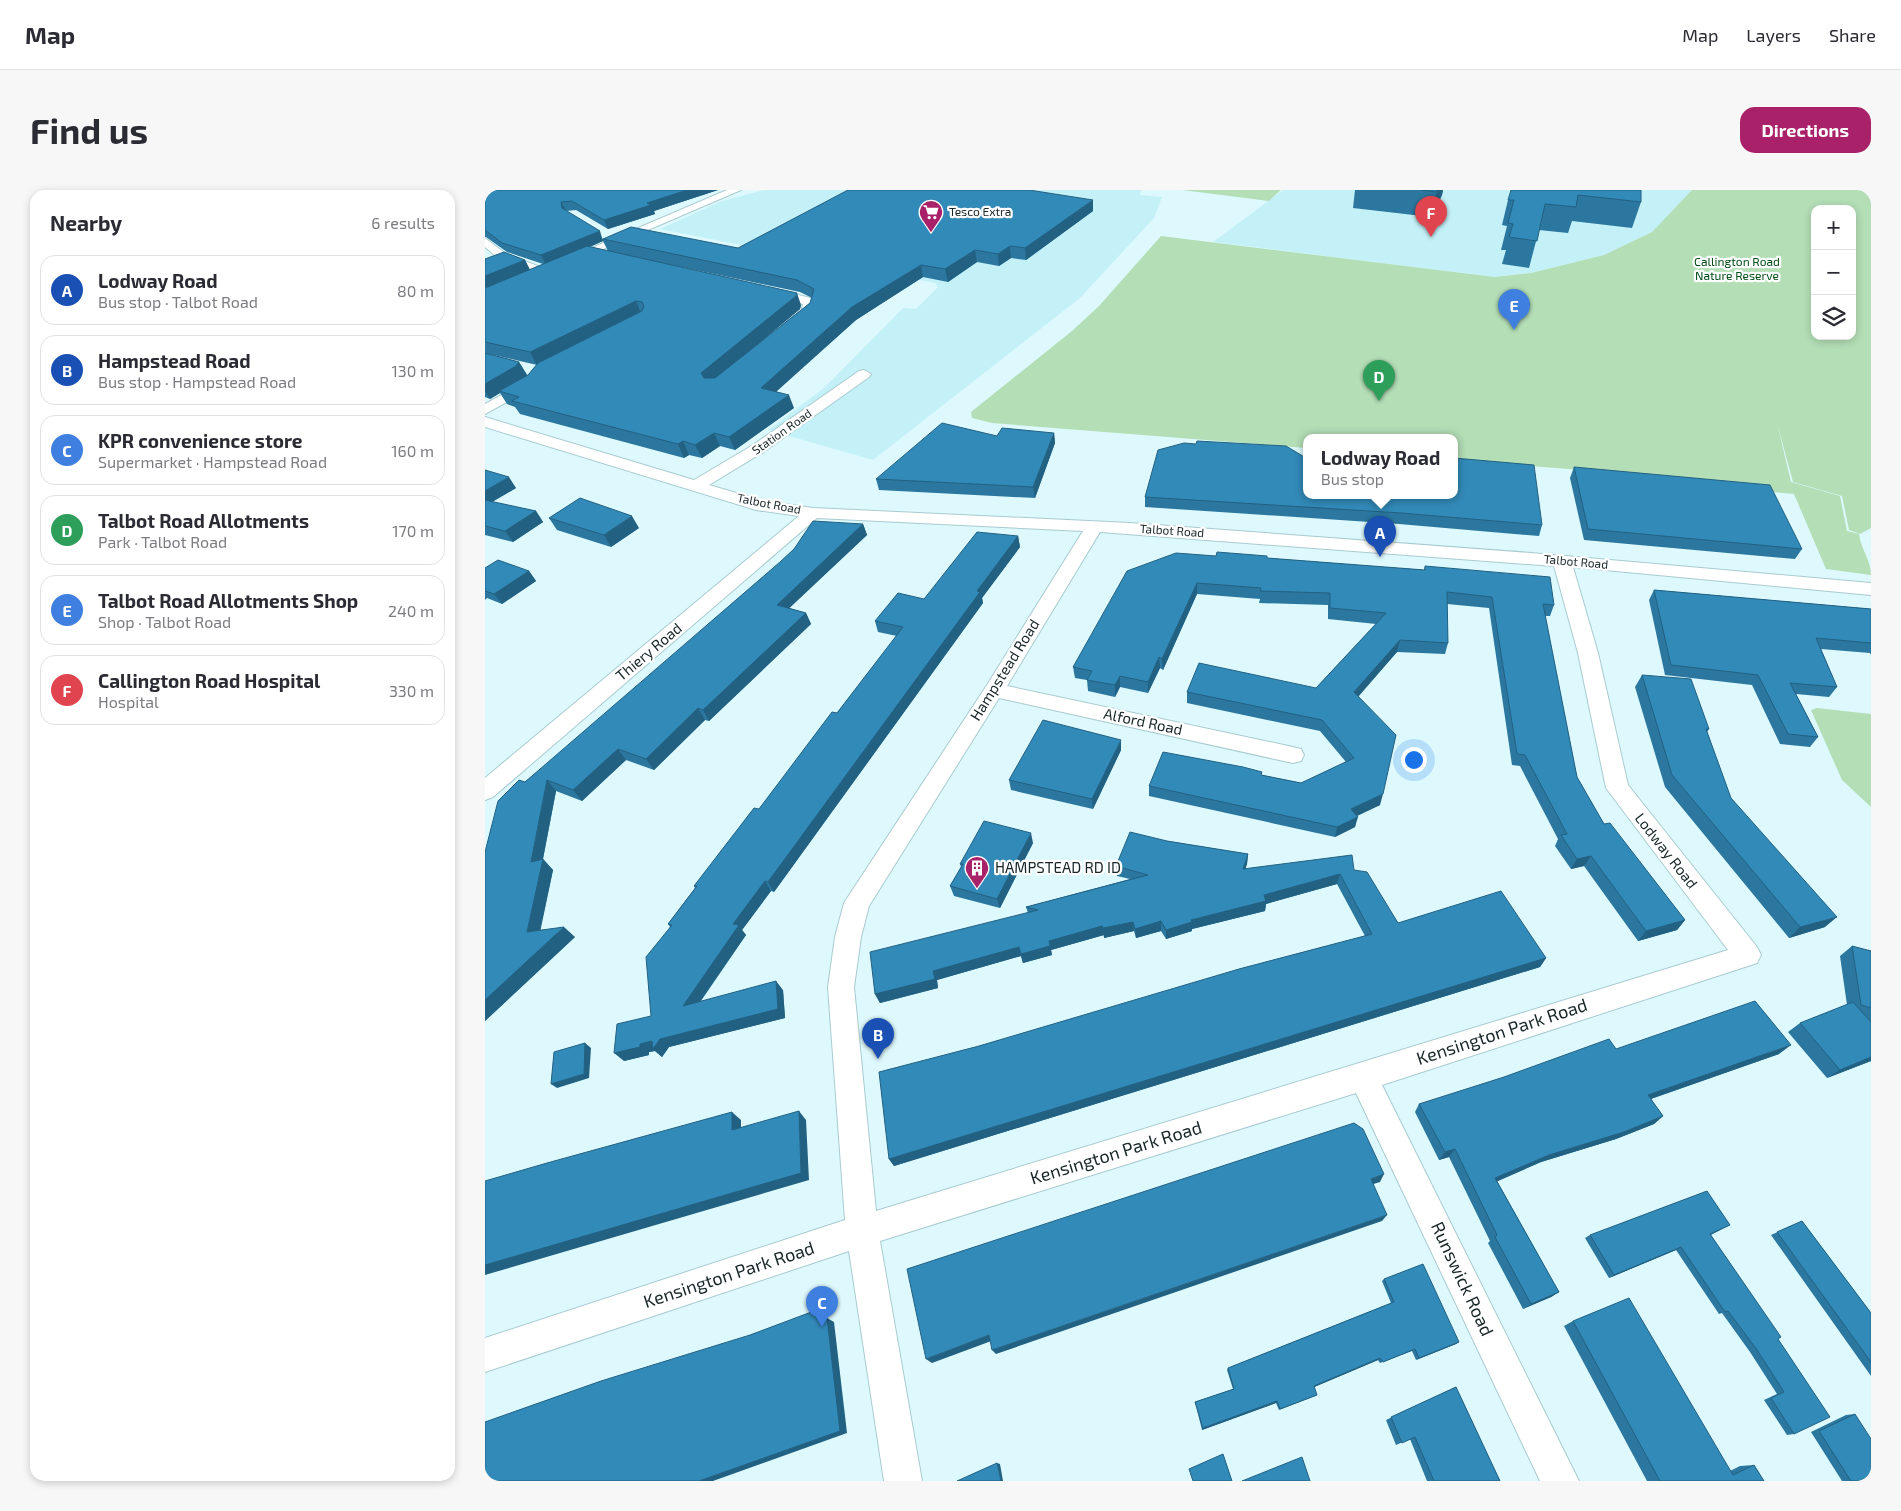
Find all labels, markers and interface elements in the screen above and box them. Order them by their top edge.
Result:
text: Map [25,20,75,49]
text: Map [1682,24,1718,46]
text: Layers [1746,24,1801,46]
text: Share [1829,24,1876,46]
button: Directions [1740,107,1871,153]
text: Find us [30,109,148,151]
pin: F [1415,196,1447,237]
supermarket icon: Tesco Extra [918,199,944,233]
place label: Tesco Extra [949,204,1011,218]
map controls [1811,205,1856,340]
button: + [1811,205,1856,250]
text: Nearby [50,210,122,235]
text: 6 results [371,213,435,232]
button: − [1811,250,1856,295]
park label: Callington Road Nature Reserve [1694,254,1780,282]
text: Lodway Road [98,269,218,292]
text: A [62,281,72,300]
text: 80 m [397,281,434,300]
pin: E [1498,289,1530,330]
text: Bus stop · Talbot Road [98,292,258,311]
button: layers [1811,295,1856,340]
text: Hampstead Road [98,349,251,372]
pin: D [1363,360,1395,401]
text: B [62,361,72,380]
text: 130 m [392,361,434,380]
text: Bus stop · Hampstead Road [98,372,296,391]
street label: Station Road [749,406,814,457]
text: KPR convenience store [98,429,303,452]
popup [1303,434,1458,499]
text: C [62,441,72,460]
text: 160 m [391,441,434,460]
text: Lodway Road [1321,446,1440,469]
text: Supermarket · Hampstead Road [98,452,327,471]
text: Bus stop [1321,469,1384,488]
street label: Talbot Road [736,490,802,516]
text: Talbot Road Allotments [98,509,309,532]
pin: A [1364,516,1396,557]
text: D [62,521,72,540]
text: 170 m [392,521,434,540]
street label: Talbot Road [1139,521,1205,539]
text: Park · Talbot Road [98,532,227,551]
street label: Talbot Road [1543,551,1609,571]
text: Talbot Road Allotments Shop [98,589,358,612]
text: E [62,601,72,620]
text: 240 m [388,601,434,620]
text: Shop · Talbot Road [98,612,231,631]
street label: Hampstead Road [966,615,1043,724]
street label: Thiery Road [612,618,685,684]
text: Callington Road Hospital [98,669,320,692]
text: F [63,681,71,700]
text: 330 m [389,681,434,700]
text: Hospital [98,692,159,711]
street label: Alford Road [1102,704,1184,738]
your location [1401,747,1427,773]
street label: Lodway Road [1632,809,1702,892]
building icon: HAMPSTEAD RD ID [964,855,990,889]
place label: HAMPSTEAD RD ID [995,858,1121,876]
street label: Kensington Park Road [1414,993,1590,1069]
pin: B [862,1018,894,1059]
street label: Kensington Park Road [1027,1115,1204,1189]
street label: Runswick Road [1427,1218,1499,1339]
street label: Kensington Park Road [641,1236,817,1312]
pin: C [806,1286,838,1327]

